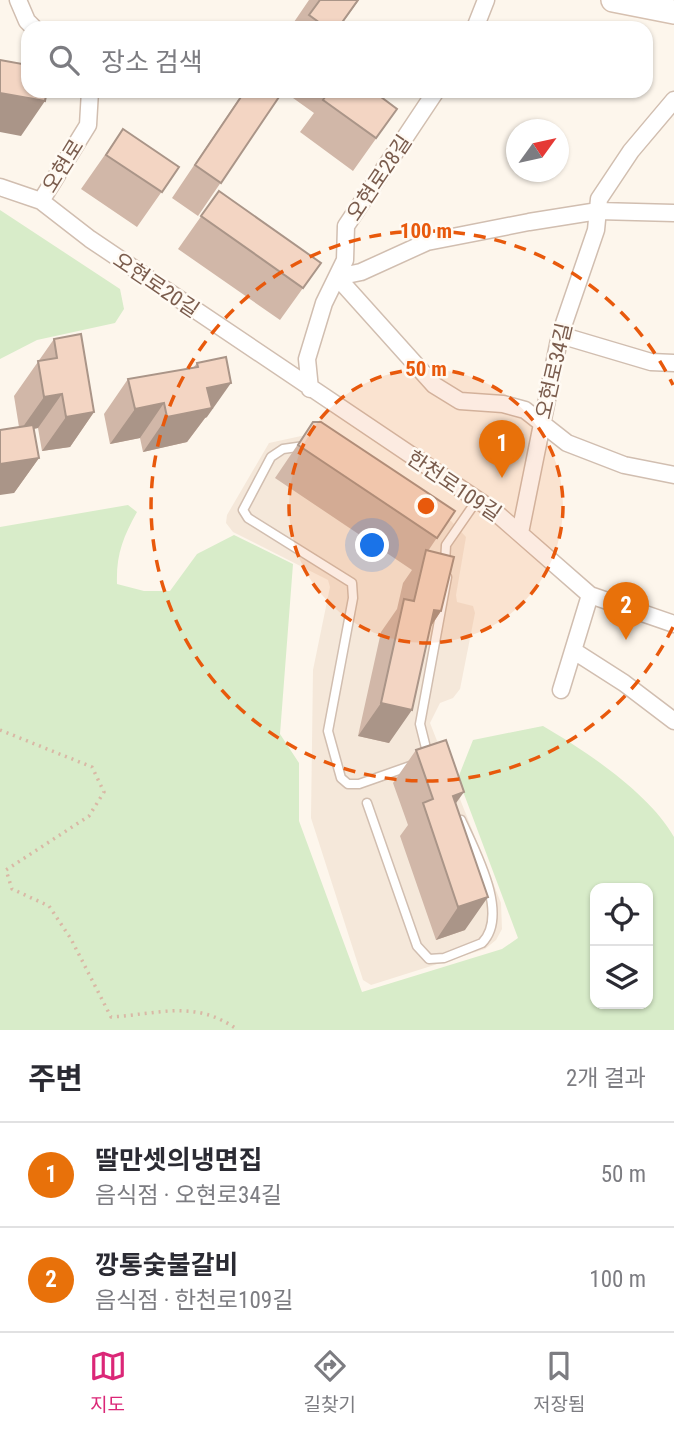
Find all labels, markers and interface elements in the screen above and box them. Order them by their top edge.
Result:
search box [21,21,653,98]
icon: search [45,41,83,79]
text: 장소 검색 [101,47,203,77]
north arrow [506,119,569,182]
street label: 오현로28길 [342,131,416,225]
street label: 오현로 [37,135,89,197]
text: 100 m [400,219,452,243]
street label: 오현로20길 [109,248,203,322]
street label: 오현로34길 [531,321,577,421]
text: 50 m [405,357,447,381]
pin: 1 [479,420,525,478]
street label: 한천로109길 [402,445,506,527]
centre of rings [414,494,438,518]
your location [355,528,389,562]
pin: 2 [603,582,649,640]
map controls [590,883,653,1009]
button: locate [590,883,653,946]
button: layers [590,946,653,1009]
text: 주변 [28,1061,83,1096]
text: 2개 결과 [566,1065,646,1092]
text: 딸만셋의냉면집 [95,1145,262,1175]
text: 1 [45,1161,57,1188]
text: 50 m [601,1161,646,1188]
text: 음식점 · 오현로34길 [95,1182,282,1209]
text: 깡통숯불갈비 [95,1250,239,1280]
text: 2 [45,1266,57,1293]
text: 100 m [589,1266,646,1293]
text: 음식점 · 한천로109길 [95,1287,293,1314]
tab: 지도 [89,1347,127,1416]
tab: 길찾기 [304,1347,356,1416]
tab: 저장됨 [533,1347,585,1416]

